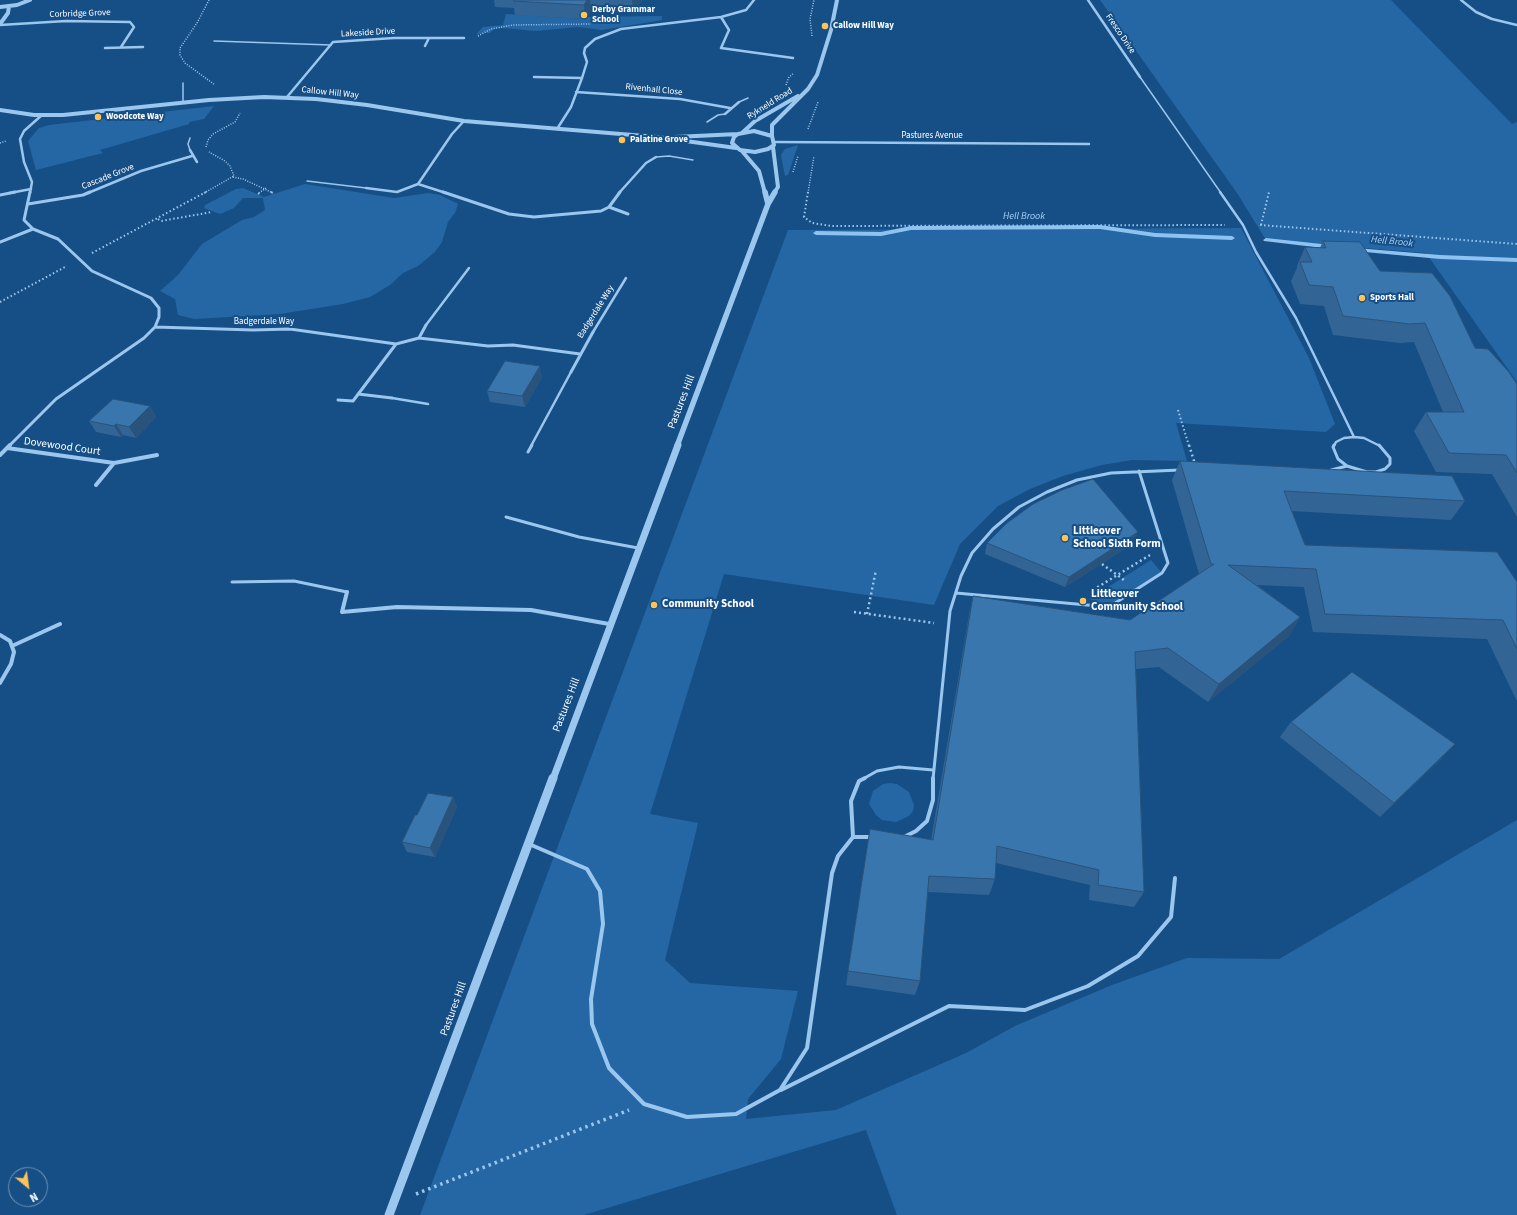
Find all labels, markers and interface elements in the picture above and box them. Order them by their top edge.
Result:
place label: Derby Grammar School [592,5,655,26]
street label: Corbridge Grove [49,8,111,20]
marker: Derby Grammar School [579,10,589,20]
street label: Fresco Drive [1103,12,1137,56]
marker: Callow Hill Way [820,21,830,31]
place label: Callow Hill Way [833,21,894,31]
street label: Lakeside Drive [341,26,395,40]
street label: Rivenhall Close [625,82,683,98]
street label: Callow Hill Way [301,85,359,101]
street label: Rykneld Road [745,86,795,122]
marker: Woodcote Way [93,112,103,122]
place label: Woodcote Way [106,112,164,122]
street label: Pastures Avenue [901,131,963,141]
marker: Palatine Grove [617,135,627,145]
place label: Palatine Grove [630,135,688,145]
street label: Cascade Grove [80,162,136,192]
water label: Hell Brook [1003,211,1045,223]
water label: Hell Brook [1370,234,1414,250]
street label: Badgerdale Way [575,283,617,341]
marker: Sports Hall [1357,293,1367,303]
place label: Sports Hall [1370,293,1414,303]
street label: Badgerdale Way [234,317,294,327]
street label: Pastures Hill [666,373,698,431]
street label: Dovewood Court [23,435,101,459]
place label: Littleover School Sixth Form [1073,525,1161,551]
marker: Littleover School Sixth Form [1060,533,1070,543]
place label: Littleover Community School [1091,588,1183,614]
marker: Littleover Community School [1078,596,1088,606]
place label: Community School [662,598,754,612]
marker: Community School [649,600,659,610]
street label: Pastures Hill [551,676,583,734]
street label: Pastures Hill [438,980,470,1038]
north arrow [8,1167,48,1207]
text: N [27,1189,40,1205]

